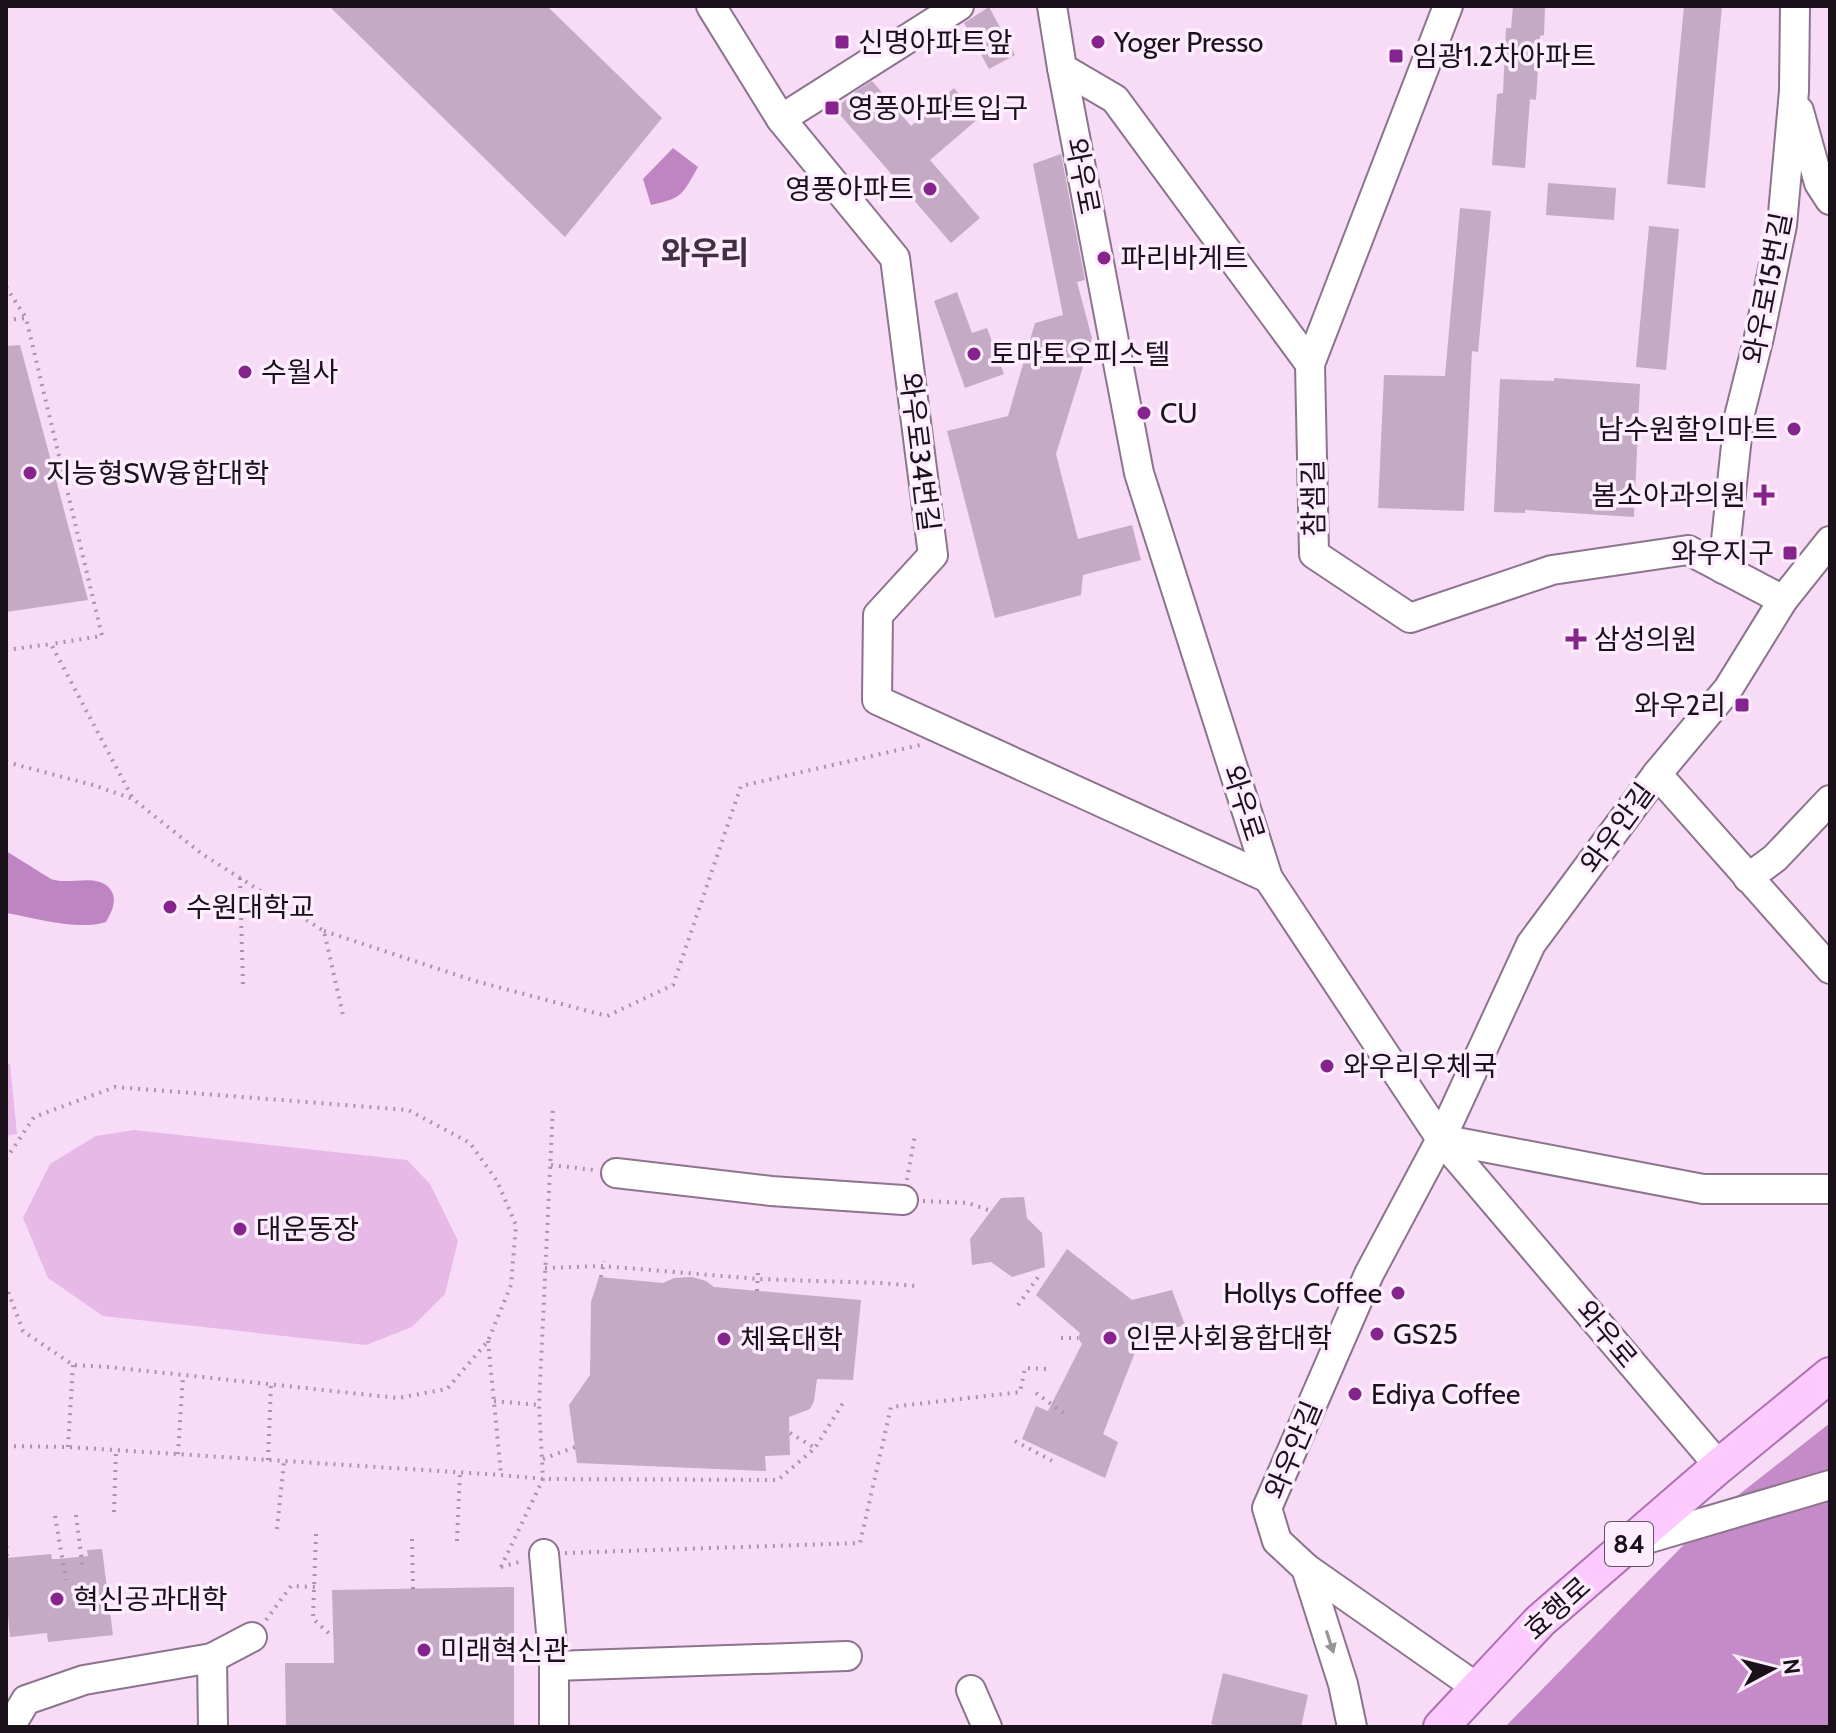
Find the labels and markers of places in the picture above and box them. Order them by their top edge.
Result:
place label: 신명아파트앞 [858,25,1013,59]
place label: Yoger Presso [1113,25,1264,59]
marker: 신명아파트앞 [833,33,851,51]
marker: Yoger Presso [1089,33,1107,51]
place label: 임광1.2차아파트 [1412,39,1596,73]
marker: 임광1.2차아파트 [1387,47,1405,65]
place label: 영풍아파트입구 [848,91,1028,125]
marker: 영풍아파트입구 [823,99,841,117]
place label: 영풍아파트 [785,172,914,206]
marker: 영풍아파트 [921,180,939,198]
place label: 파리바게트 [1120,241,1249,275]
marker: 파리바게트 [1095,249,1113,267]
place label: 토마토오피스텔 [990,337,1170,371]
marker: 토마토오피스텔 [965,345,983,363]
place label: 수월사 [261,355,338,389]
marker: 수월사 [236,363,254,381]
place label: CU [1160,396,1198,430]
marker: CU [1135,404,1153,422]
place label: 남수원할인마트 [1598,412,1778,446]
marker: 남수원할인마트 [1785,420,1803,438]
place label: 지능형SW융합대학 [46,456,269,490]
marker: 지능형SW융합대학 [21,464,39,482]
place label: 봄소아과의원 [1591,478,1746,512]
marker: 봄소아과의원 [1753,484,1775,506]
place label: 와우지구 [1671,536,1774,570]
marker: 와우지구 [1781,544,1799,562]
place label: 삼성의원 [1594,622,1697,656]
marker: 삼성의원 [1565,628,1587,650]
place label: 와우2리 [1634,688,1726,722]
marker: 와우2리 [1733,696,1751,714]
place label: 수원대학교 [186,890,315,924]
marker: 수원대학교 [161,898,179,916]
place label: 와우리우체국 [1343,1049,1498,1083]
marker: 와우리우체국 [1318,1057,1336,1075]
place label: 대운동장 [256,1212,359,1246]
marker: 대운동장 [231,1220,249,1238]
place label: Hollys Coffee [1223,1276,1382,1310]
marker: Hollys Coffee [1389,1284,1407,1302]
place label: GS25 [1393,1317,1458,1351]
place label: 인문사회융합대학 [1126,1321,1332,1355]
place label: 체육대학 [740,1322,843,1356]
marker: GS25 [1368,1325,1386,1343]
marker: 인문사회융합대학 [1101,1329,1119,1347]
marker: 체육대학 [715,1330,733,1348]
place label: Ediya Coffee [1371,1377,1520,1411]
marker: Ediya Coffee [1346,1385,1364,1403]
place label: 혁신공과대학 [73,1582,228,1616]
marker: 혁신공과대학 [48,1590,66,1608]
place label: 미래혁신관 [440,1633,569,1667]
marker: 미래혁신관 [415,1641,433,1659]

